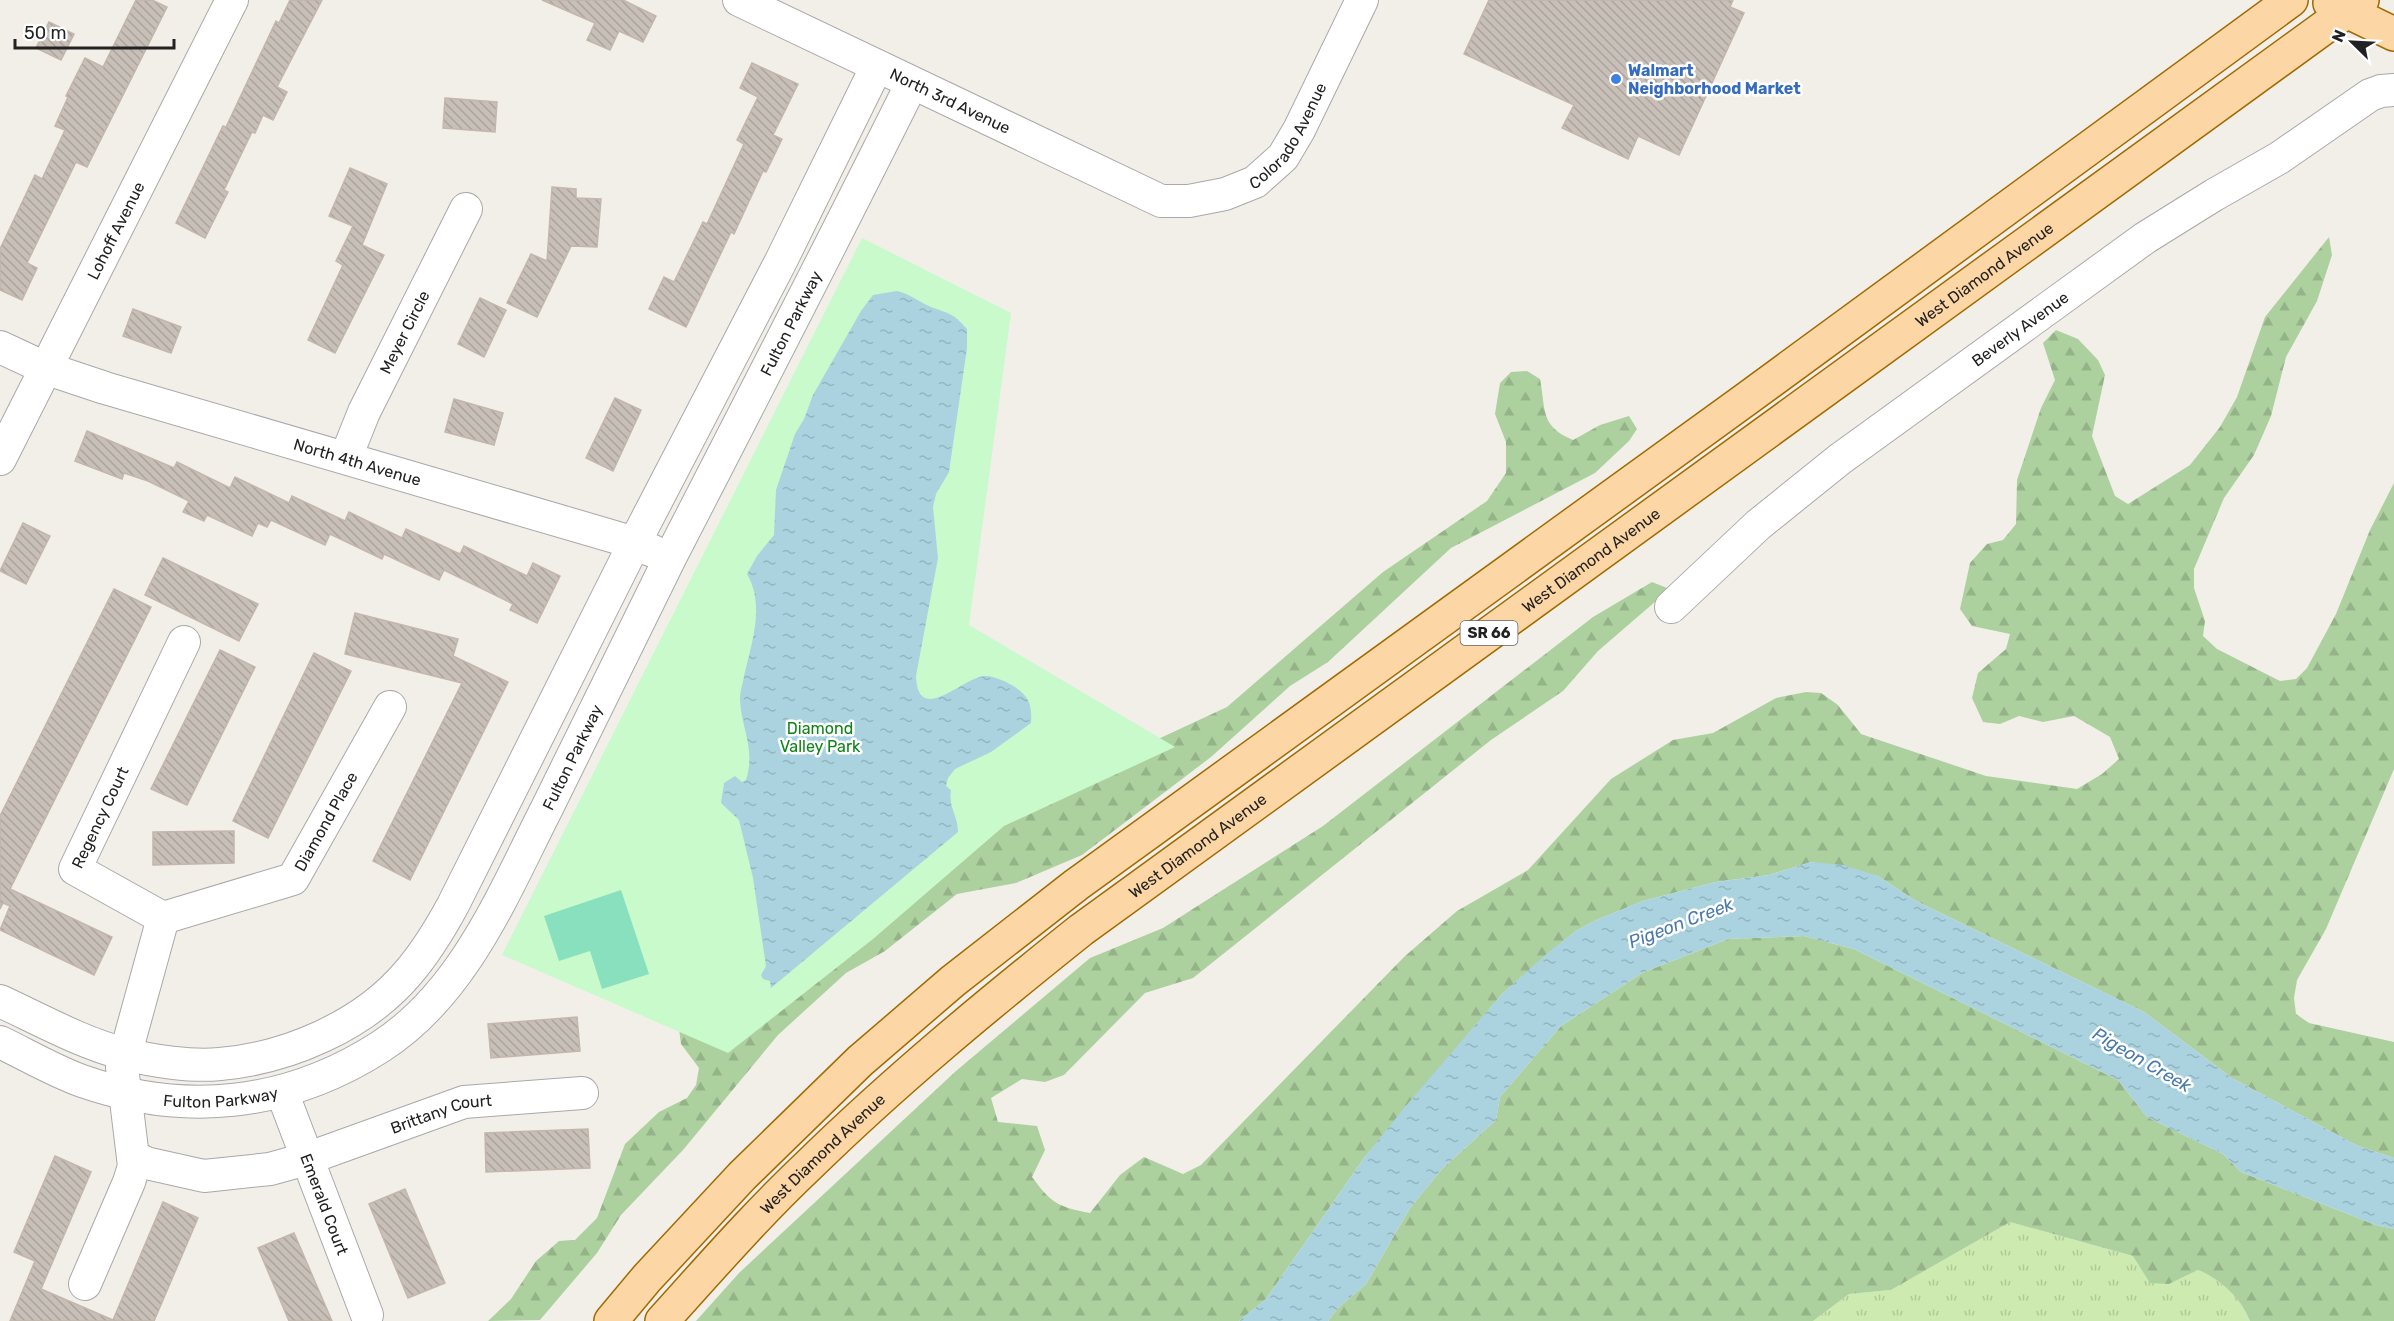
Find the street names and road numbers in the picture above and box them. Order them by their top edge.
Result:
street label: North 3rd Avenue [887,64,1014,137]
street label: Colorado Avenue [1246,79,1330,193]
street label: Lohoff Avenue [83,178,148,283]
street label: West Diamond Avenue [1911,218,2057,331]
street label: Fulton Parkway [756,267,825,379]
street label: Meyer Circle [375,287,433,377]
street label: Beverly Avenue [1968,287,2072,370]
street label: North 4th Avenue [292,434,424,489]
street label: West Diamond Avenue [1518,503,1663,616]
road number: SR 66 [1460,621,1518,645]
street label: Fulton Parkway [538,701,606,813]
street label: Regency Court [67,764,132,871]
street label: Diamond Place [290,768,361,874]
street label: West Diamond Avenue [1125,789,1270,902]
street label: Fulton Parkway [162,1083,280,1111]
street label: West Diamond Avenue [756,1089,889,1218]
street label: Brittany Court [388,1090,493,1137]
street label: Emerald Court [297,1151,353,1257]

